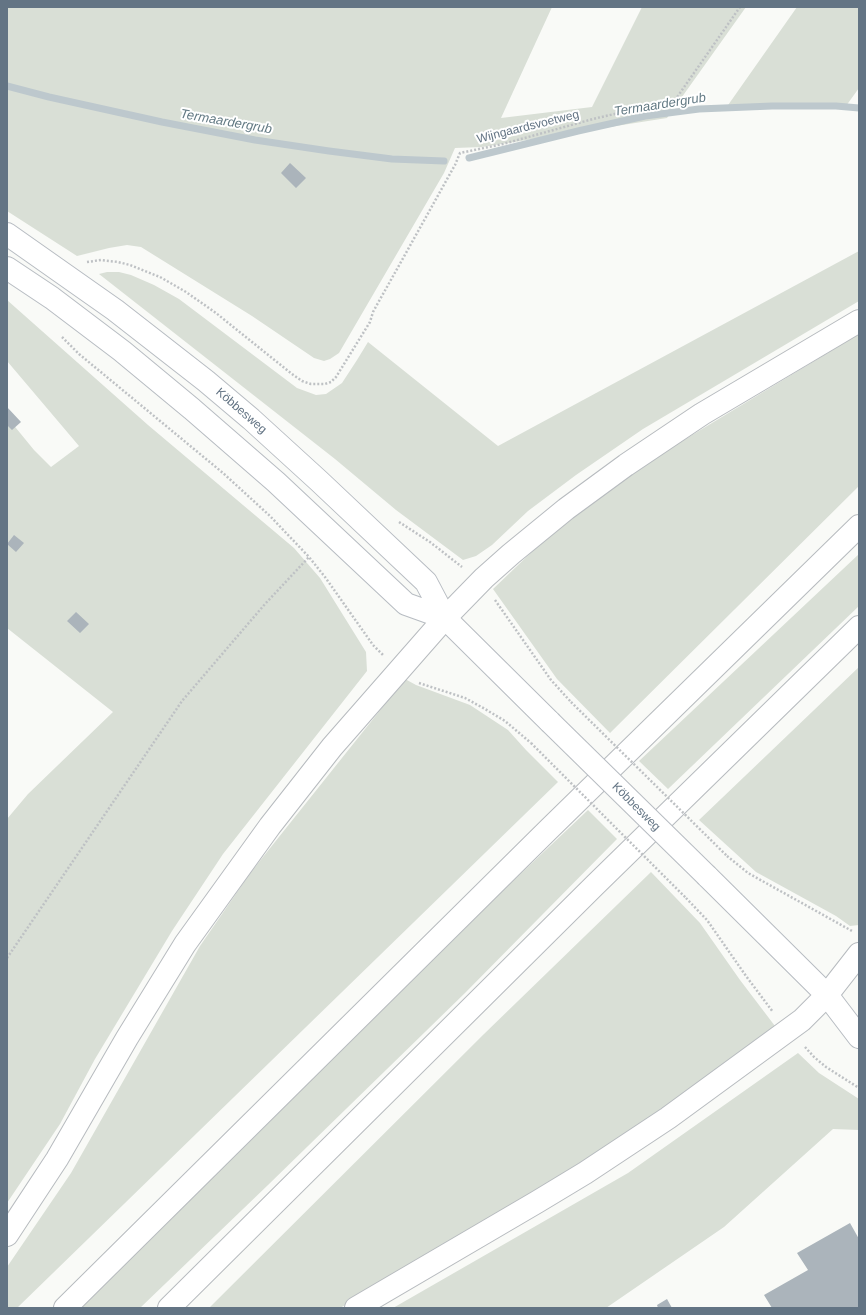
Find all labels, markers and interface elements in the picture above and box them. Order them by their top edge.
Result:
water label: Termaardergrub [613,90,707,120]
water label: Termaardergrub [179,106,273,138]
street label: Wijngaardsvoetweg [475,107,581,147]
street label: Köbbesweg [213,385,269,437]
street label: Köbbesweg [609,780,663,834]

